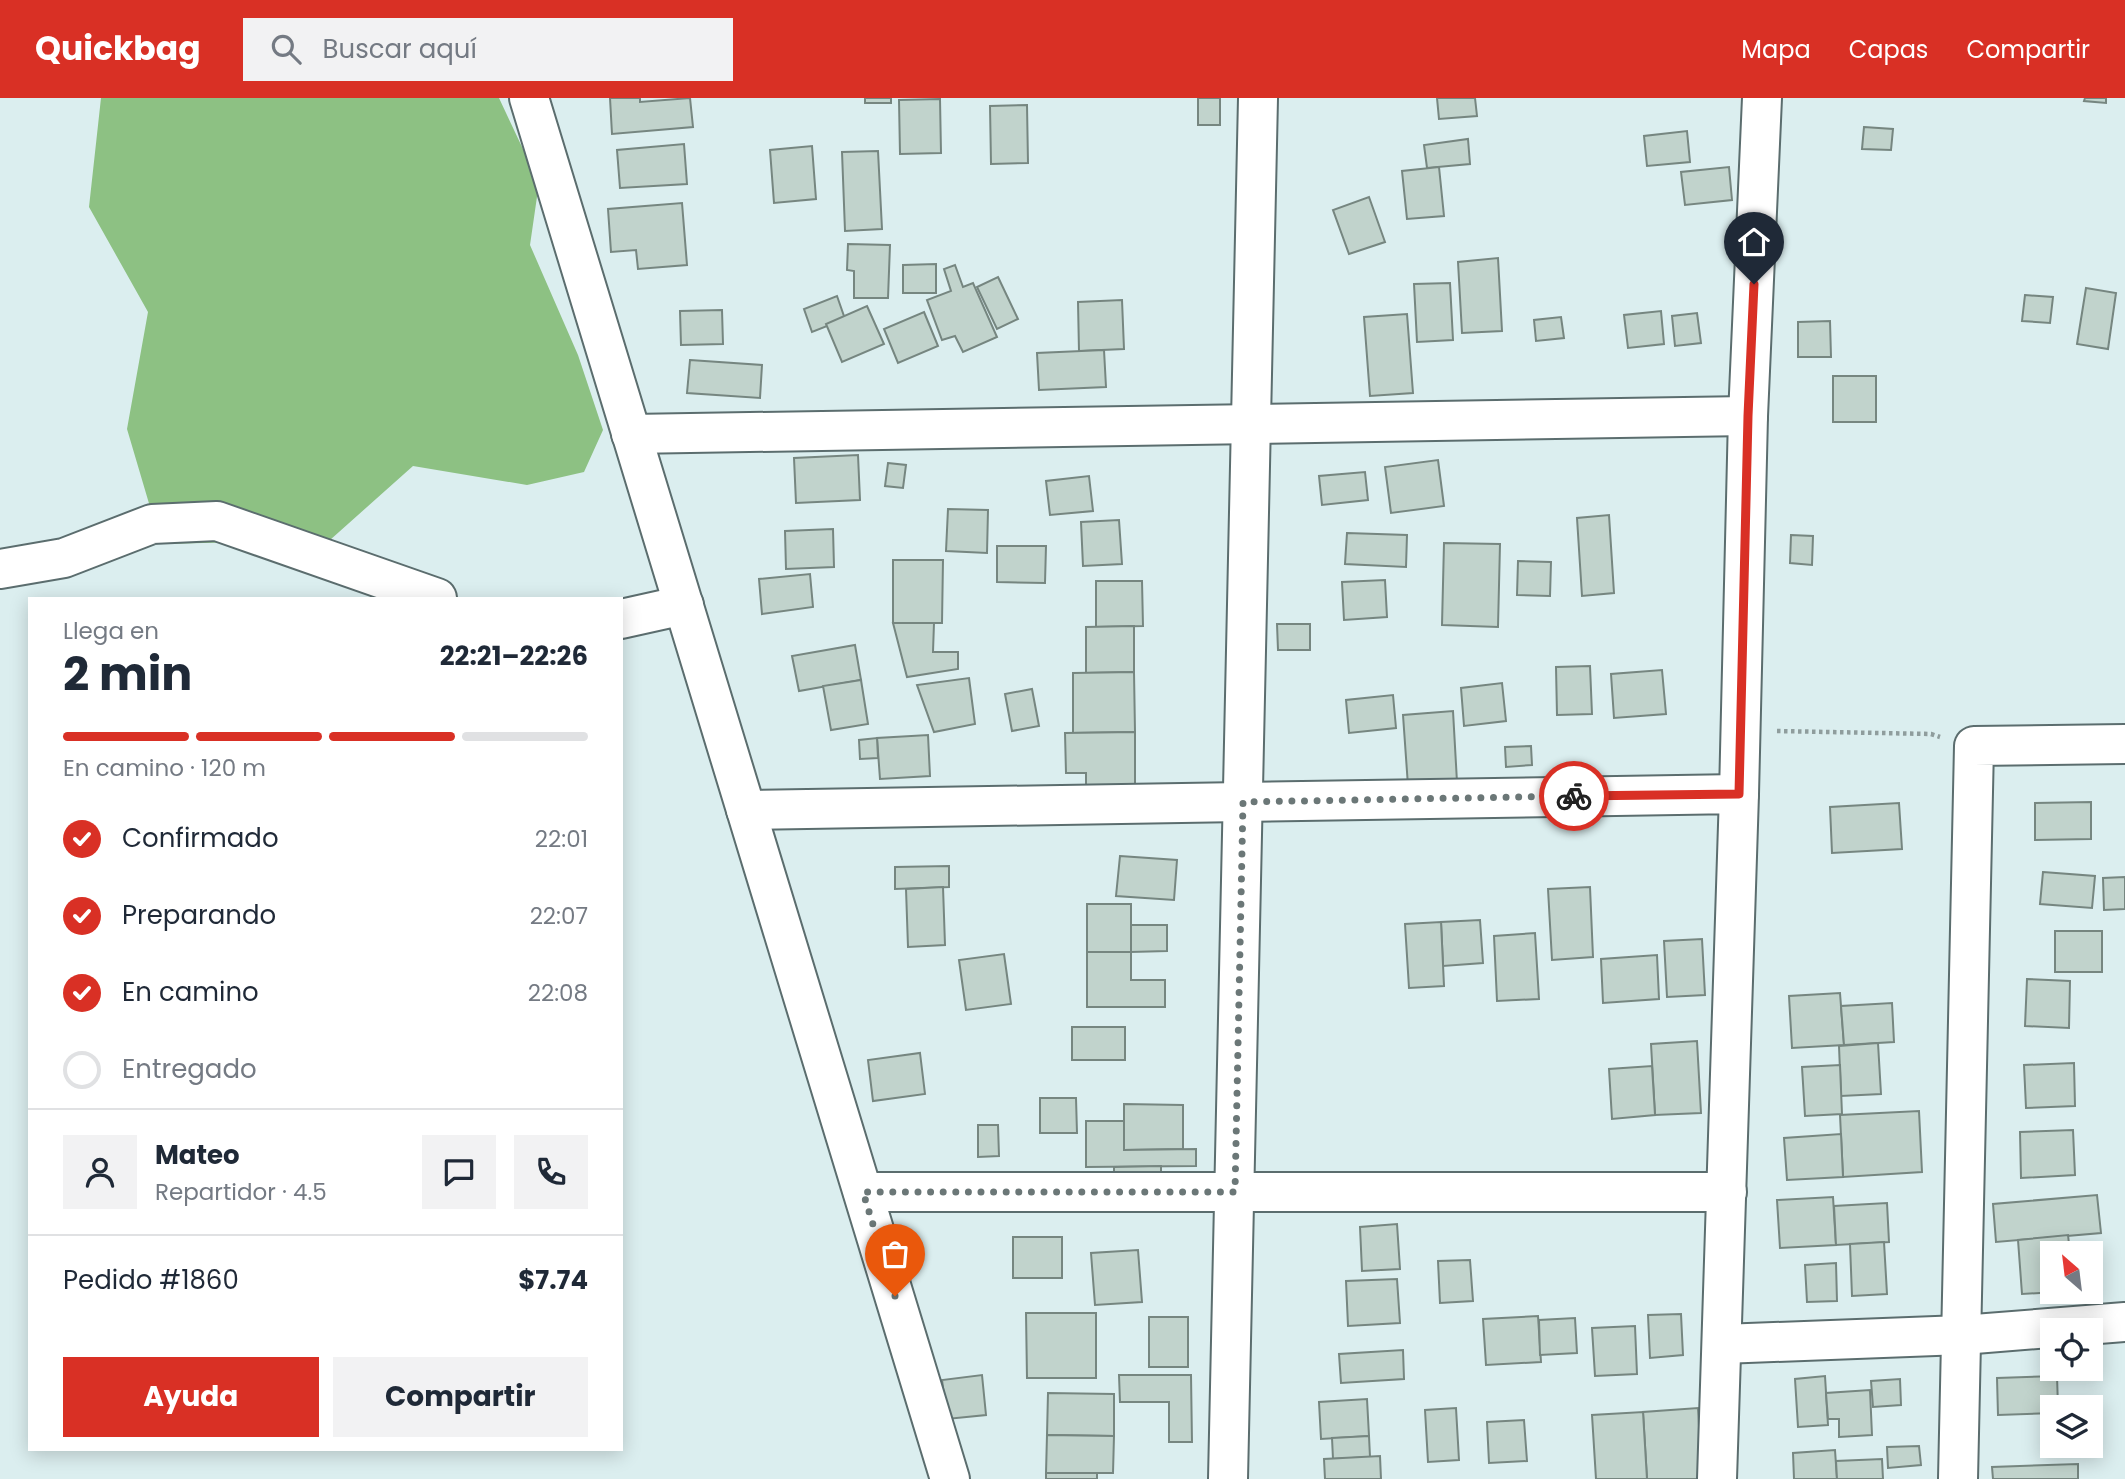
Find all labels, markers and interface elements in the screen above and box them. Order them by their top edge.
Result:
search box [243,18,733,81]
text: Quickbag [35,25,201,72]
icon: search [267,30,305,68]
text: Buscar aquí [323,31,477,67]
text: Mapa [1741,33,1811,66]
text: Capas [1849,33,1928,66]
text: Compartir [1966,33,2090,66]
pin [1724,212,1784,284]
icon: home [1735,223,1773,261]
text: Llega en [63,615,159,647]
text: 22:21–22:26 [440,638,588,674]
text: 2 min [63,642,192,706]
text: En camino · 120 m [63,752,266,784]
courier [1539,761,1609,831]
icon: bike [1555,777,1593,815]
icon: check [63,820,101,858]
text: Confirmado [122,820,279,856]
text: 22:01 [535,823,588,855]
icon: check [63,897,101,935]
text: Preparando [122,897,276,933]
text: 22:07 [530,900,588,932]
icon: check [63,974,101,1012]
text: En camino [122,974,259,1010]
text: 22:08 [528,977,588,1009]
text: Entregado [122,1051,257,1087]
button: person [63,1135,137,1209]
button: chat [422,1135,496,1209]
button: phone [514,1135,588,1209]
text: Mateo [155,1137,240,1173]
text: Repartidor · 4.5 [155,1176,327,1208]
pin [865,1224,925,1296]
icon: bag [876,1235,914,1273]
north arrow [2040,1241,2104,1304]
map controls [2040,1241,2103,1458]
text: Pedido #1860 [63,1262,239,1298]
text: $7.74 [518,1262,588,1298]
button: locate [2040,1318,2103,1381]
button: Ayuda [63,1357,319,1437]
button: Compartir [333,1357,588,1437]
button: layers [2040,1395,2103,1458]

